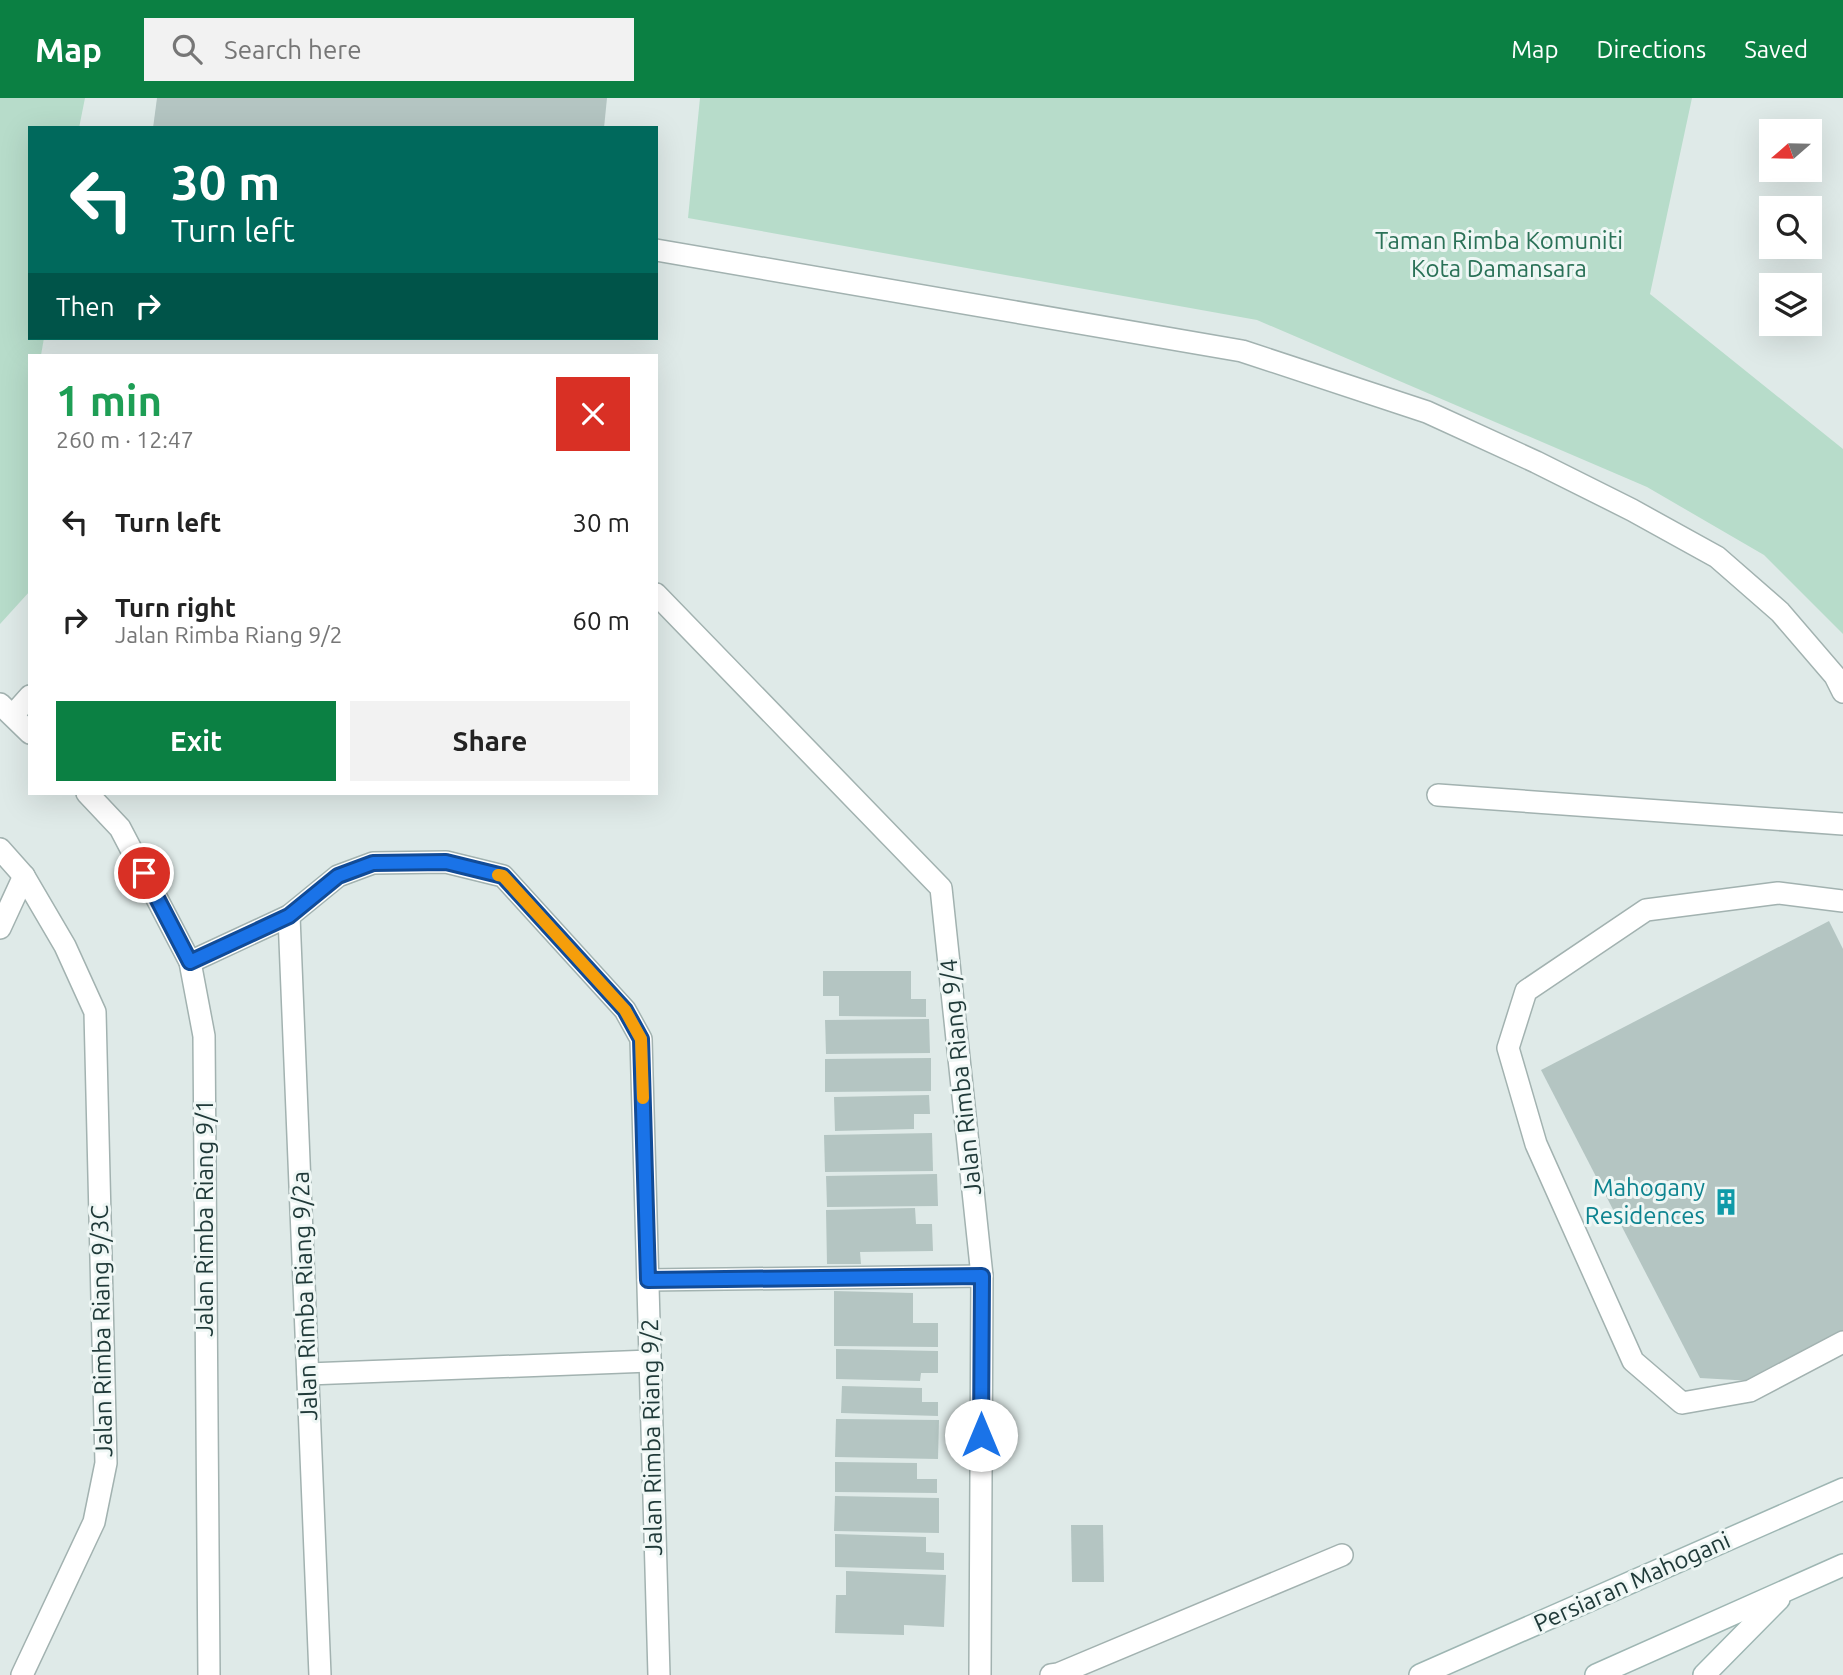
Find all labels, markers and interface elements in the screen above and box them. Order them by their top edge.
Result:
search box [144,18,634,81]
icon: search [168,30,206,68]
text: Map [35,31,102,68]
text: Search here [224,35,362,64]
text: Map [1511,36,1558,63]
text: Directions [1596,36,1706,63]
text: Saved [1744,36,1808,63]
north arrow [1759,119,1822,182]
map controls [1759,119,1822,336]
icon: left [56,154,147,245]
text: 30 m [171,154,280,209]
button: search [1759,196,1822,259]
text: Turn left [171,212,295,248]
park label: Taman Rimba Komuniti Kota Damansara [1375,227,1623,282]
button: layers [1759,273,1822,336]
icon: right [129,287,167,325]
text: Then [56,292,115,321]
text: 1 min [56,377,162,424]
button: close [556,377,630,451]
text: 260 m · 12:47 [56,427,194,452]
icon: left [56,503,94,541]
text: Turn left [115,508,221,537]
text: 30 m [572,508,630,537]
text: Turn right [115,593,236,622]
icon: right [56,601,94,639]
text: 60 m [572,606,630,635]
text: Jalan Rimba Riang 9/2 [115,622,343,647]
button: Exit [56,701,336,781]
button: Share [350,701,630,781]
pin [114,843,174,903]
icon: arrive [125,854,163,892]
street label: Jalan Rimba Riang 9/4 [935,958,986,1197]
street label: Jalan Rimba Riang 9/1 [191,1099,218,1337]
street label: Jalan Rimba Riang 9/2a [287,1171,322,1421]
place label: Mahogany Residences [1585,1174,1705,1229]
building icon: Mahogany Residences [1711,1187,1741,1217]
street label: Jalan Rimba Riang 9/3C [86,1204,117,1457]
street label: Jalan Rimba Riang 9/2 [636,1318,667,1556]
position arrow [944,1398,1018,1472]
street label: Persiaran Mahogani [1529,1526,1734,1637]

